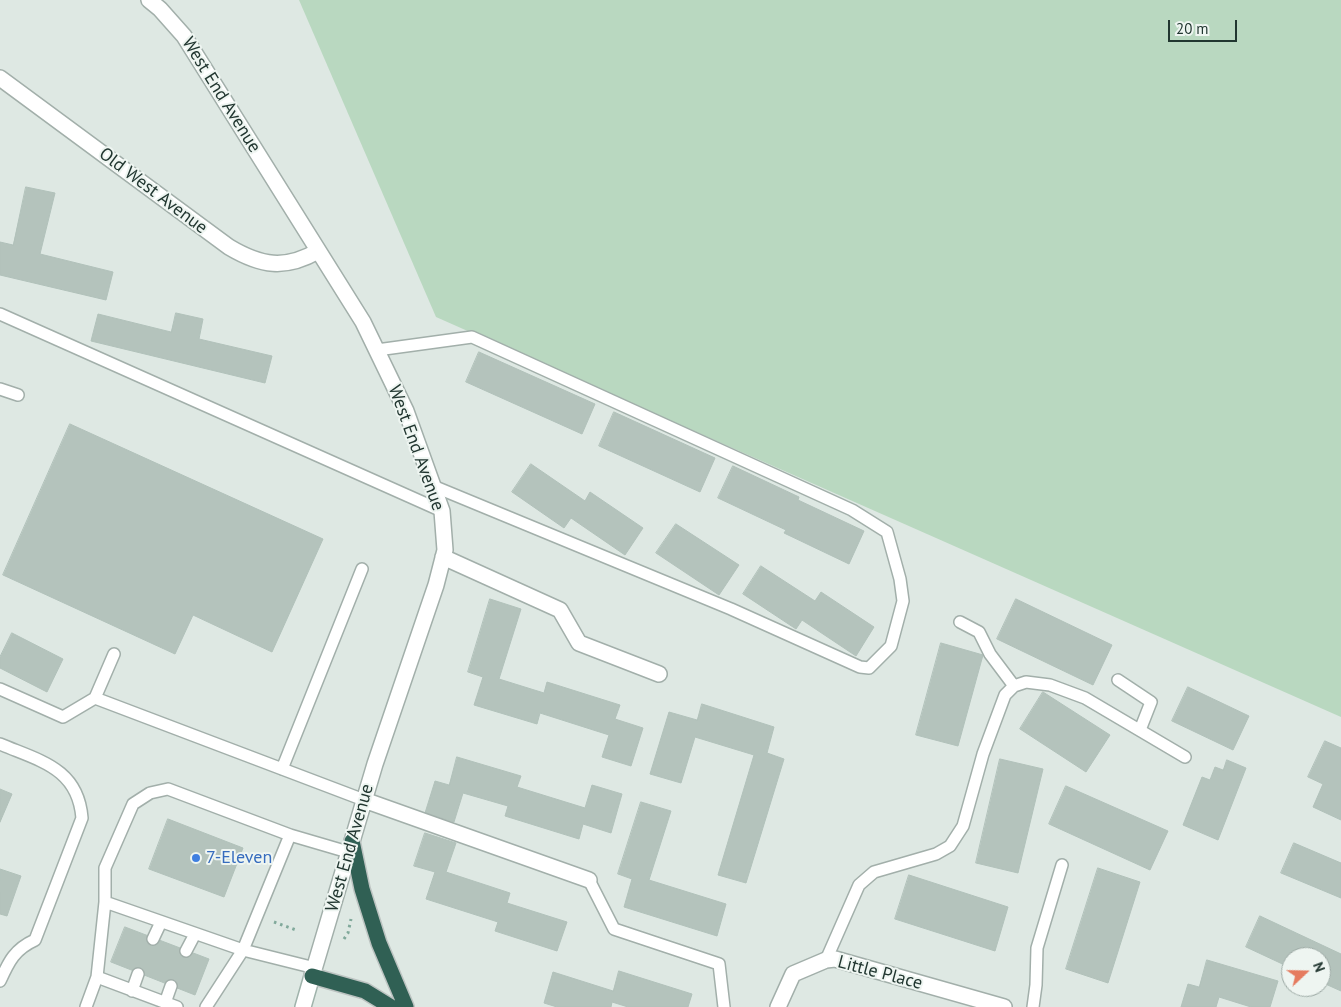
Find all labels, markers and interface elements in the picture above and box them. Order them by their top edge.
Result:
scale bar [1171,10,1240,42]
text: 20 m [1176,19,1209,38]
street label: West End Avenue [177,33,265,157]
street label: Old West Avenue [95,143,211,239]
street label: West End Avenue [383,382,449,514]
street label: West End Avenue [321,782,379,914]
place label: 7-Eleven [206,847,272,869]
marker: 7-Eleven [190,852,202,864]
north arrow [1281,947,1331,997]
street label: Little Place [835,951,925,995]
text: N [1309,959,1329,974]

